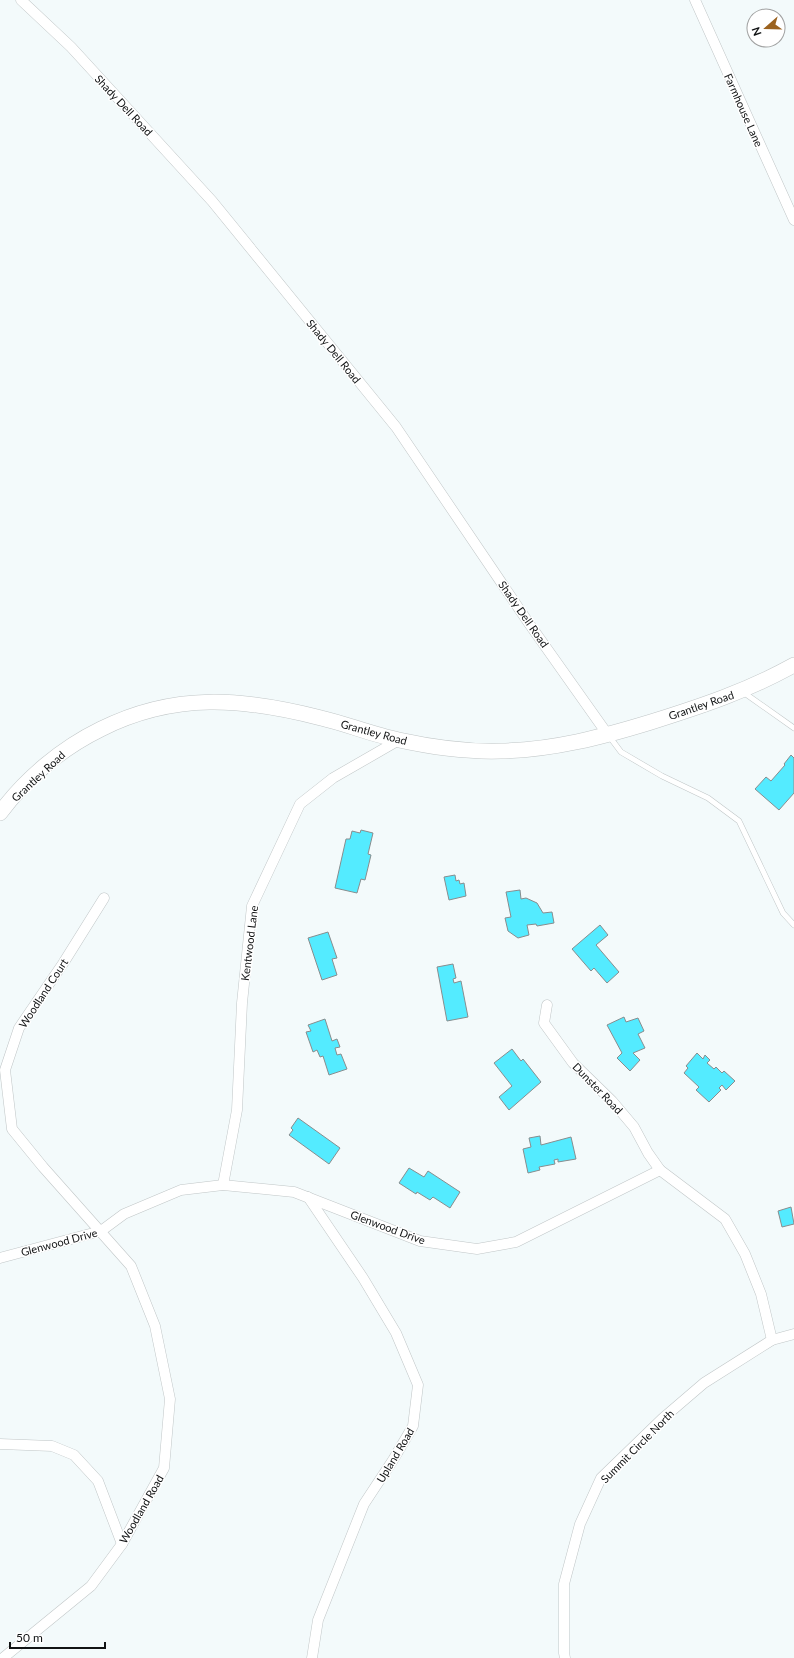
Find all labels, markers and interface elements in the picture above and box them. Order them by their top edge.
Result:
north arrow [746,8,786,48]
text: N [749,25,764,38]
street label: Farmhouse Lane [722,71,766,149]
street label: Shady Dell Road [93,72,155,138]
street label: Shady Dell Road [304,316,364,386]
street label: Shady Dell Road [496,578,552,650]
street label: Grantley Road [667,688,735,722]
street label: Grantley Road [339,717,409,747]
street label: Grantley Road [9,748,67,804]
street label: Kentwood Lane [238,904,260,981]
street label: Woodland Court [16,956,70,1030]
street label: Dunster Road [570,1060,626,1116]
street label: Glenwood Drive [349,1207,427,1247]
street label: Glenwood Drive [19,1225,99,1258]
street label: Summit Circle North [598,1407,676,1485]
street label: Upland Road [374,1425,416,1485]
street label: Woodland Road [116,1472,166,1546]
scale bar [10,1624,105,1650]
text: 50 m [16,1630,43,1645]

